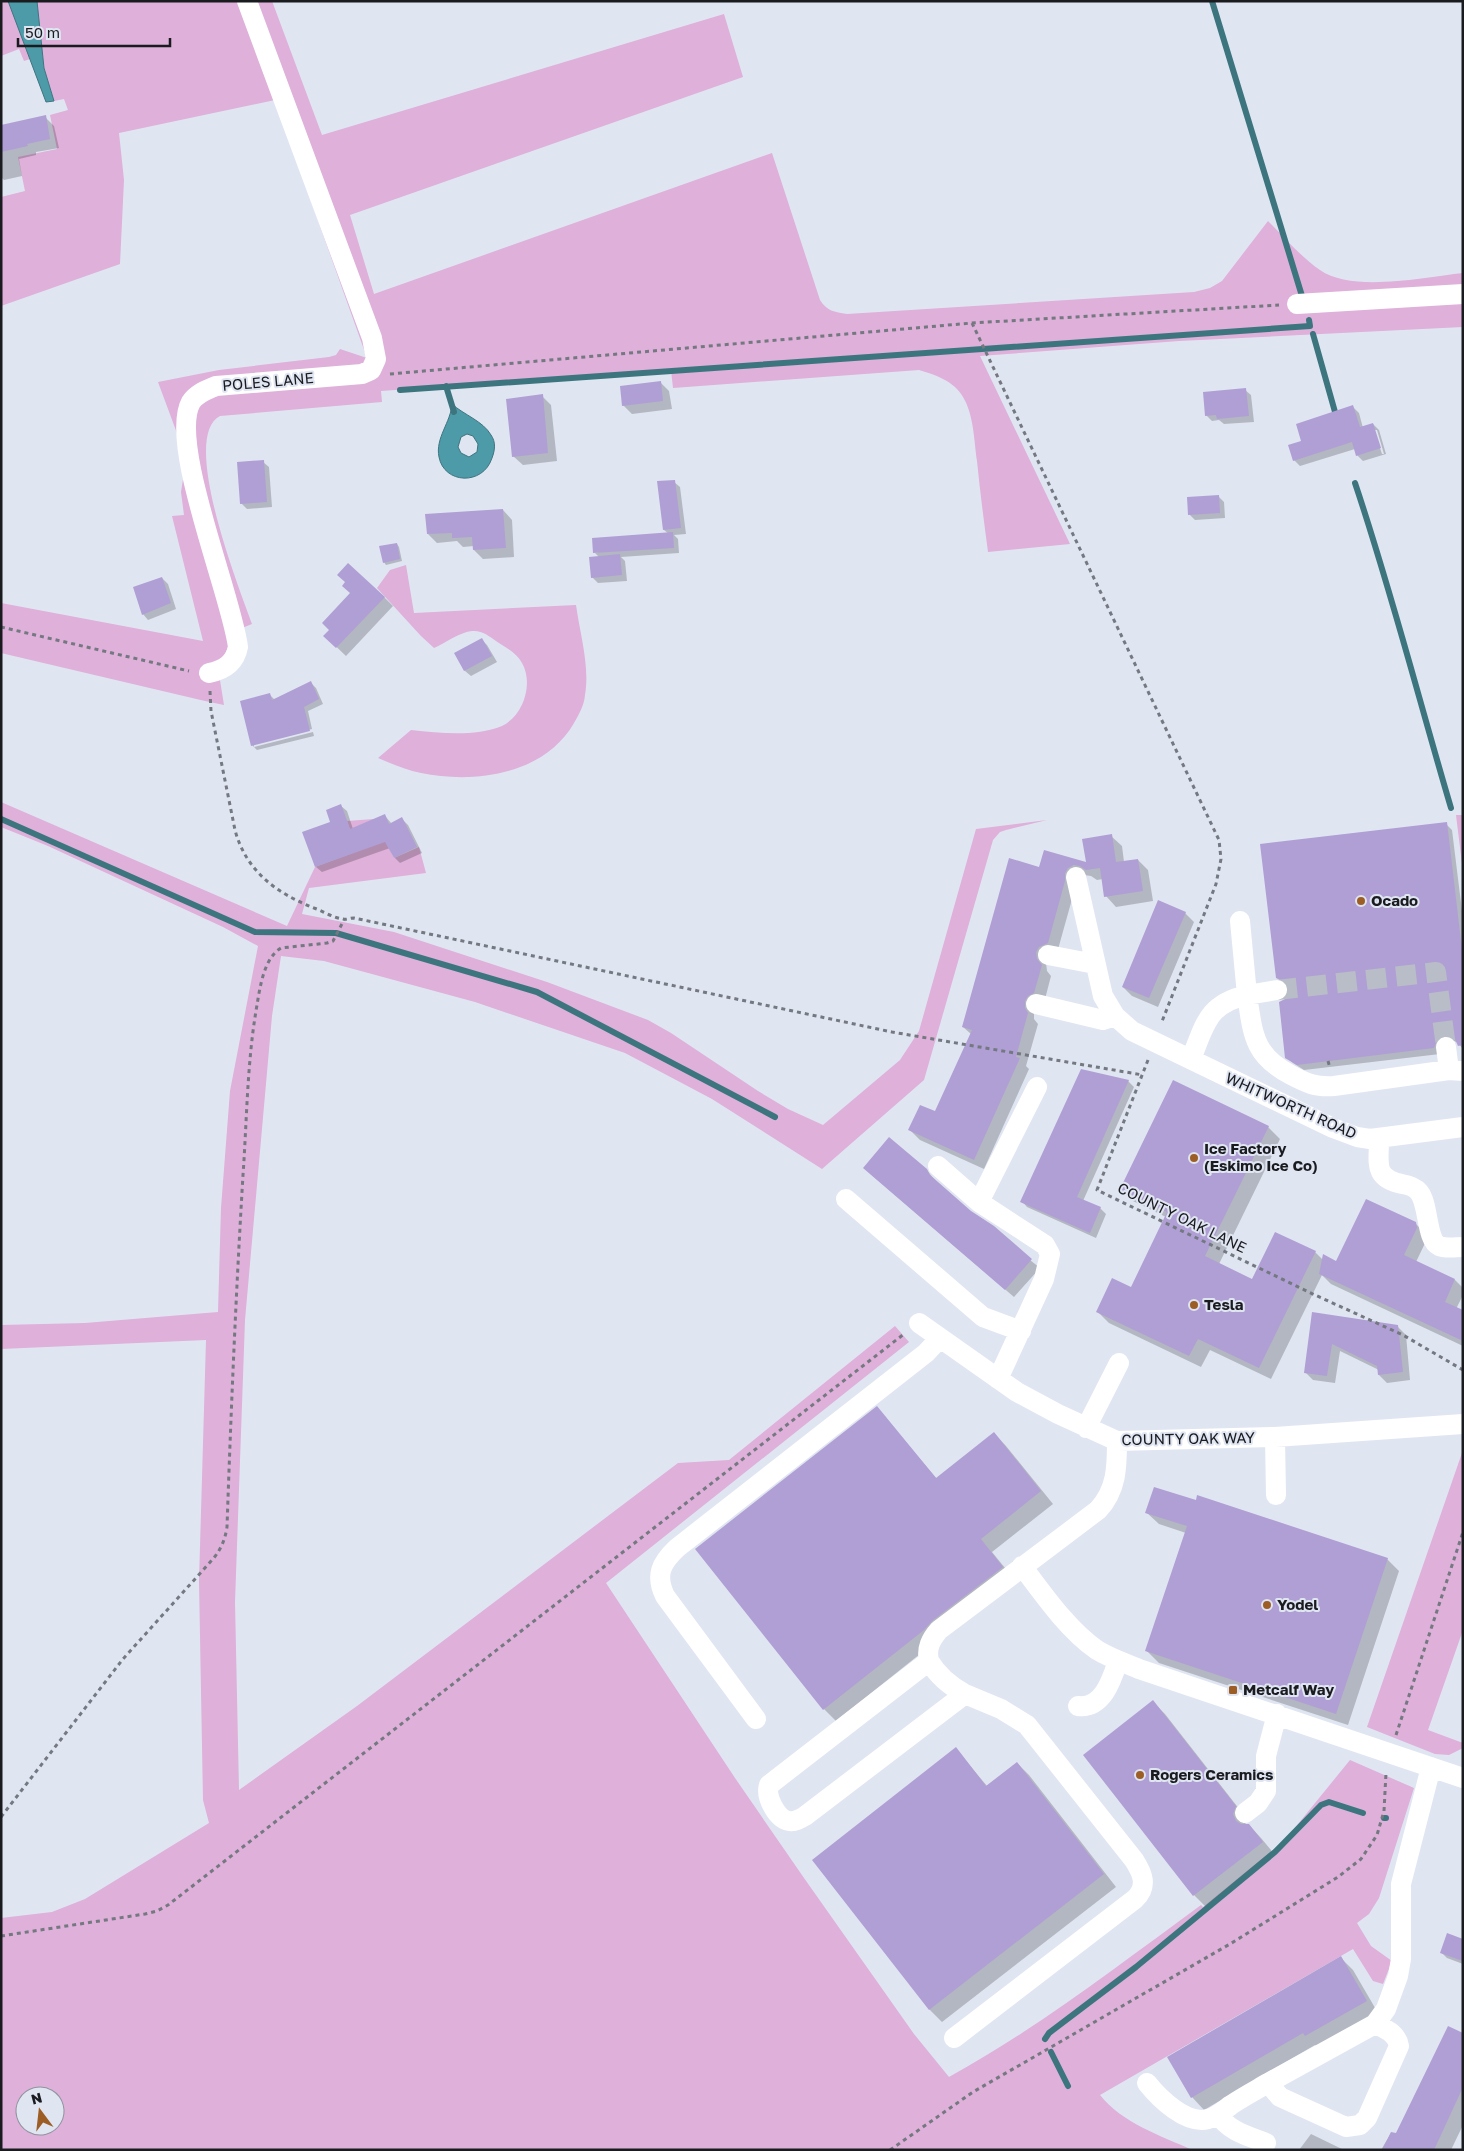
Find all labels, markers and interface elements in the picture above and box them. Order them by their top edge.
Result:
scale bar [18,15,170,47]
text: 50 m [25,23,60,41]
street label: POLES LANE [222,368,314,394]
place label: Ocado [1371,891,1418,909]
marker: Ocado [1355,895,1367,907]
street label: WHITWORTH ROAD [1223,1068,1360,1142]
place label: Ice Factory (Eskimo Ice Co) [1204,1139,1318,1174]
marker: Ice Factory (Eskimo Ice Co) [1188,1152,1200,1164]
street label: COUNTY OAK LANE [1115,1178,1250,1256]
place label: Tesla [1204,1295,1244,1313]
marker: Tesla [1188,1299,1200,1311]
street label: COUNTY OAK WAY [1121,1428,1255,1448]
place label: Yodel [1277,1595,1318,1613]
marker: Yodel [1261,1599,1273,1611]
place label: Metcalf Way [1243,1680,1334,1698]
marker: Metcalf Way [1227,1684,1239,1696]
place label: Rogers Ceramics [1150,1765,1273,1783]
marker: Rogers Ceramics [1134,1769,1146,1781]
north arrow [15,2086,65,2136]
text: N [29,2088,44,2108]

